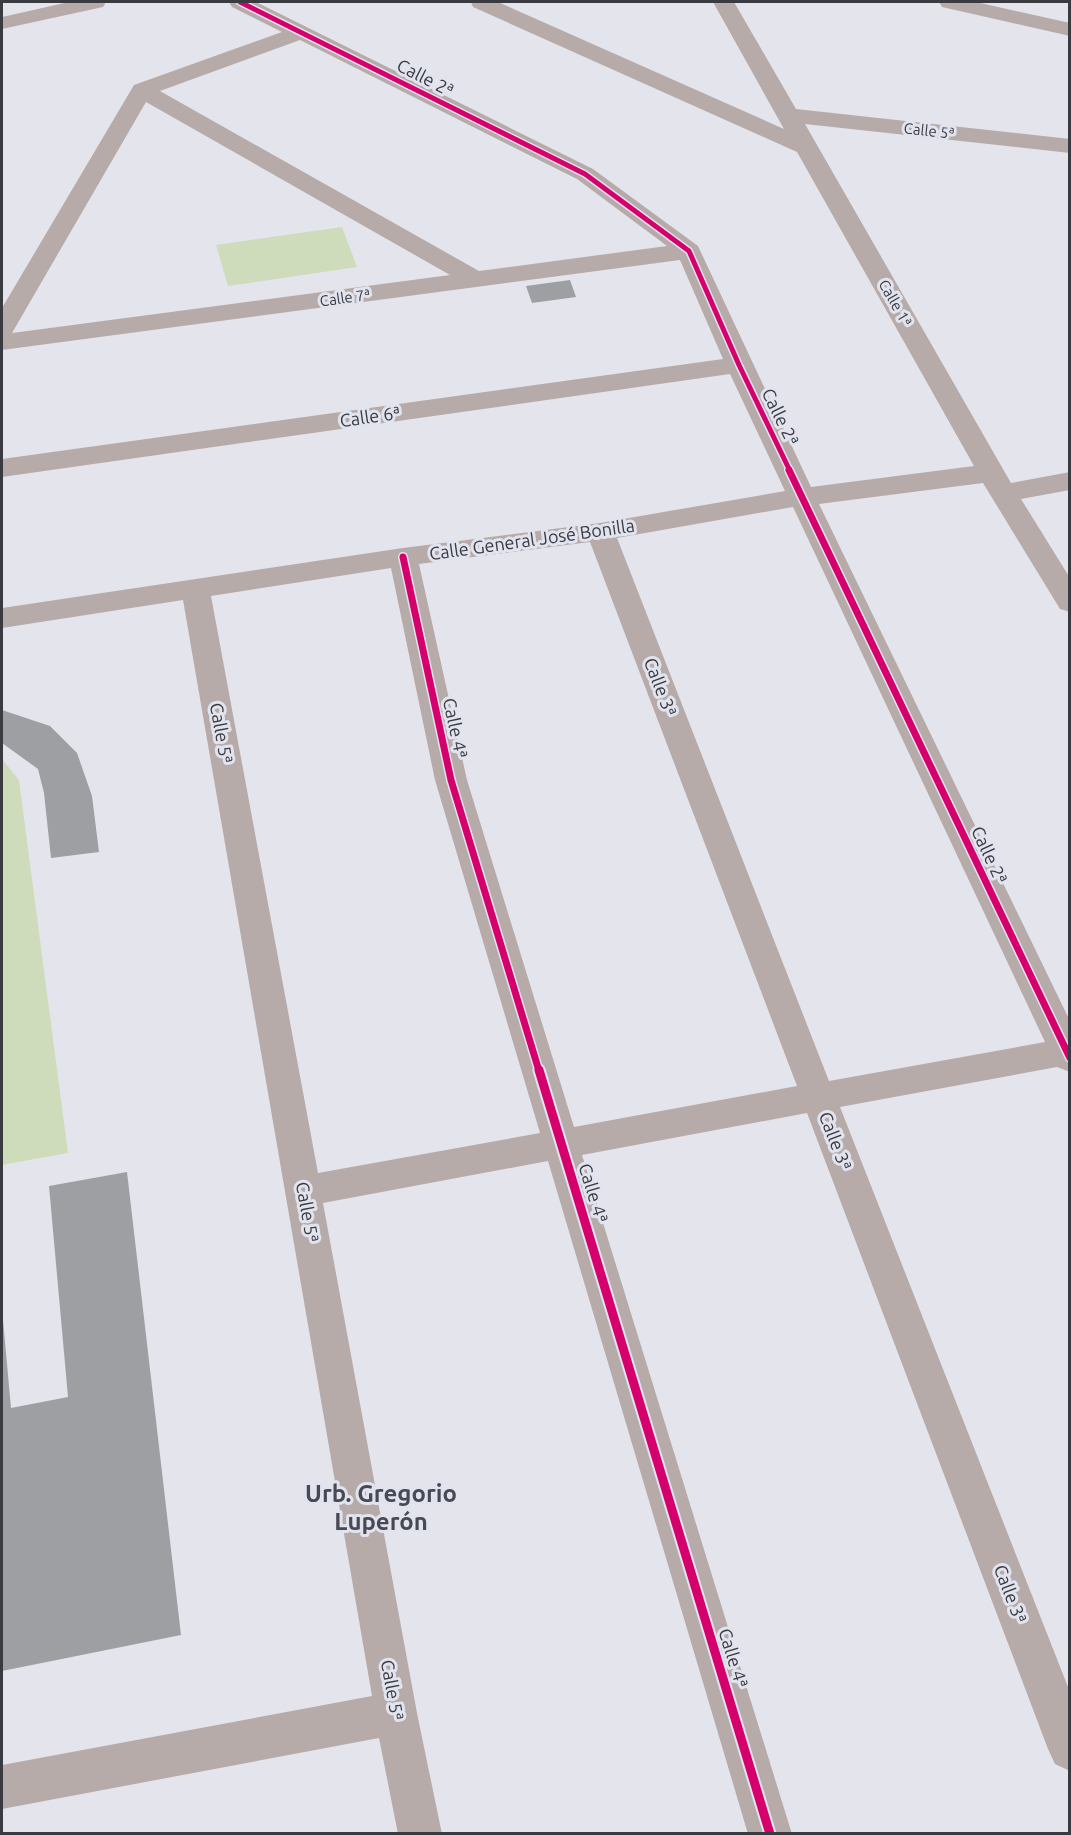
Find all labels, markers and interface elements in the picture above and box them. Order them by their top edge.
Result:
street label: Calle 2ª [394,54,457,100]
street label: Calle 5ª [903,119,955,142]
street label: Calle 1ª [875,277,915,329]
street label: Calle 7ª [319,286,371,309]
street label: Calle 2ª [759,385,803,448]
street label: Calle 6ª [338,402,401,430]
street label: Calle General José Bonilla [428,515,636,563]
street label: Calle 3ª [641,655,681,719]
street label: Calle 4ª [440,696,472,760]
street label: Calle 5ª [207,701,237,765]
street label: Calle 2ª [968,823,1012,886]
street label: Calle 3ª [816,1109,856,1173]
street label: Calle 4ª [575,1161,612,1225]
street label: Calle 5ª [293,1180,323,1244]
district label: Urb. Gregorio Luperón [305,1480,457,1535]
street label: Calle 3ª [991,1562,1031,1626]
street label: Calle 4ª [715,1626,752,1690]
street label: Calle 5ª [378,1658,408,1722]

